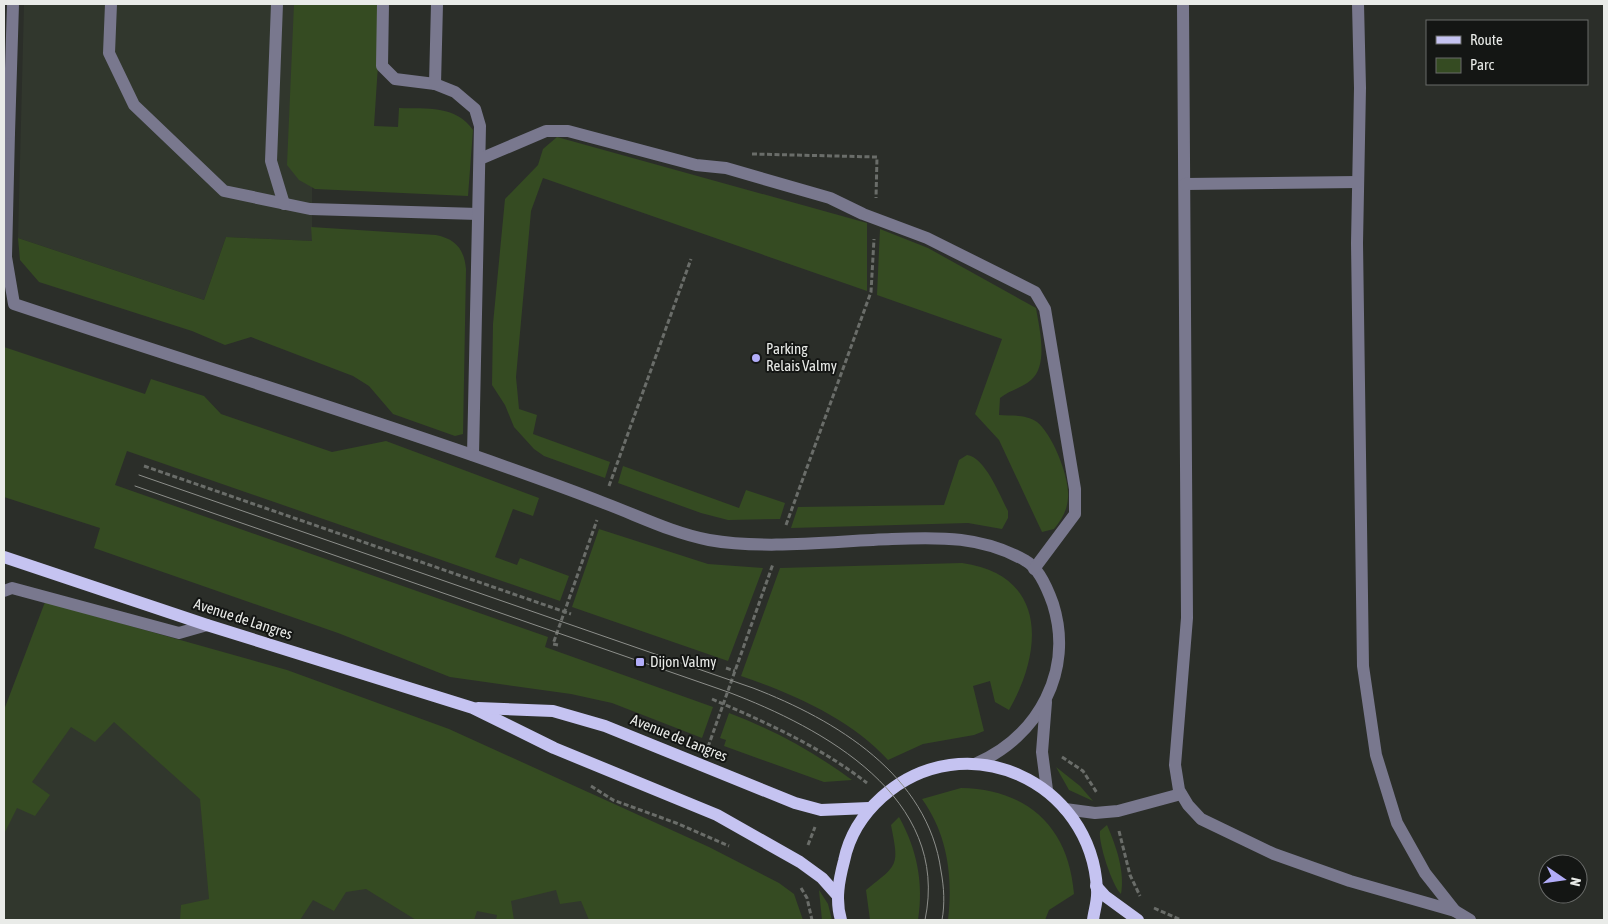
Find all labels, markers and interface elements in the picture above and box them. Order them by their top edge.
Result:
legend [1426,20,1588,85]
text: Route [1470,31,1503,48]
text: Parc [1470,56,1494,73]
place label: Parking Relais Valmy [766,340,837,374]
marker: Parking Relais Valmy [750,352,762,364]
street label: Avenue de Langres [192,595,295,642]
place label: Dijon Valmy [650,653,717,670]
marker: Dijon Valmy [634,656,646,668]
street label: Avenue de Langres [628,710,730,765]
north arrow [1538,854,1588,904]
text: N [1567,876,1584,888]

